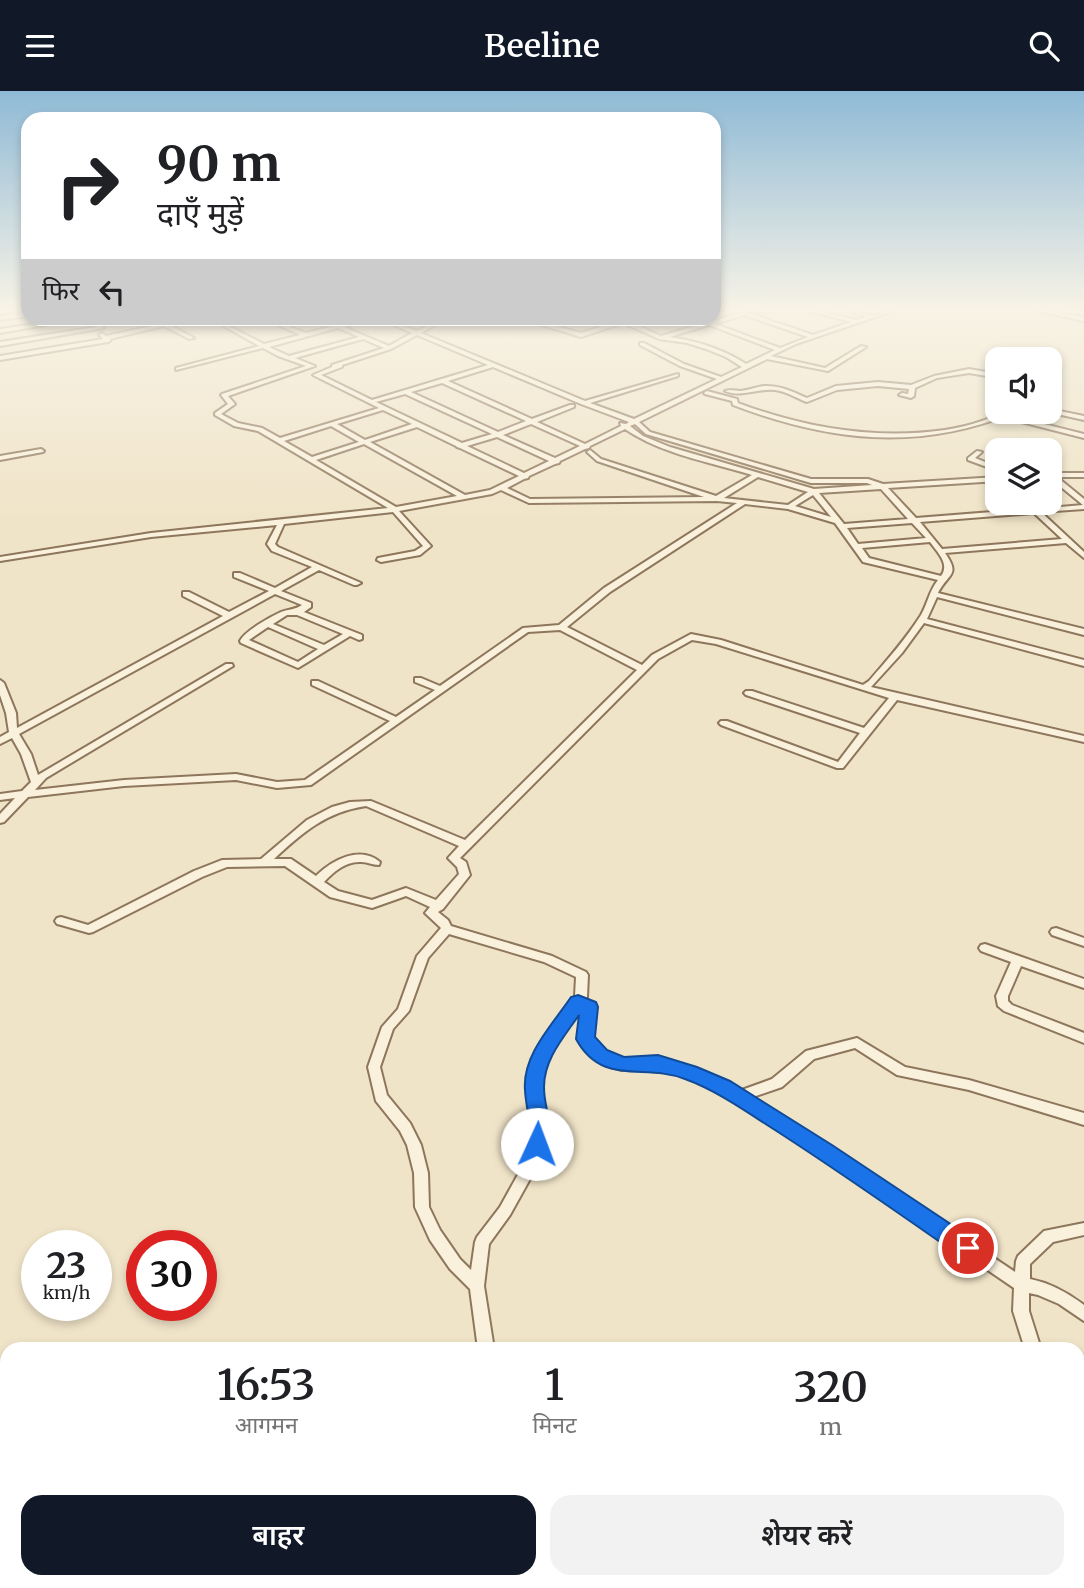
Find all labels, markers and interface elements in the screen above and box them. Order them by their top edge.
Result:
text: Beeline [484,26,600,66]
icon: menu [21,27,59,65]
icon: search [1025,27,1063,65]
text: 90 m [157,133,281,194]
icon: right [42,140,133,231]
text: दाएँ मुड़ें [157,194,244,234]
icon: left [93,273,131,311]
text: फिर [42,274,79,307]
map controls [985,347,1062,515]
button: sound [985,347,1062,424]
button: layers [985,438,1062,515]
position arrow [500,1107,574,1181]
pin [938,1218,998,1278]
icon: arrive [949,1229,987,1267]
speed limit sign: 30 [126,1230,217,1321]
text: 23 [47,1244,86,1288]
text: km/h [43,1281,90,1304]
text: 16:53 [217,1359,315,1411]
text: 1 [545,1359,564,1411]
text: 320 [794,1361,868,1413]
text: आगमन [235,1410,298,1439]
text: मिनट [532,1410,577,1439]
text: m [819,1412,842,1441]
button: बाहर [21,1495,536,1575]
button: शेयर करें [550,1495,1064,1575]

